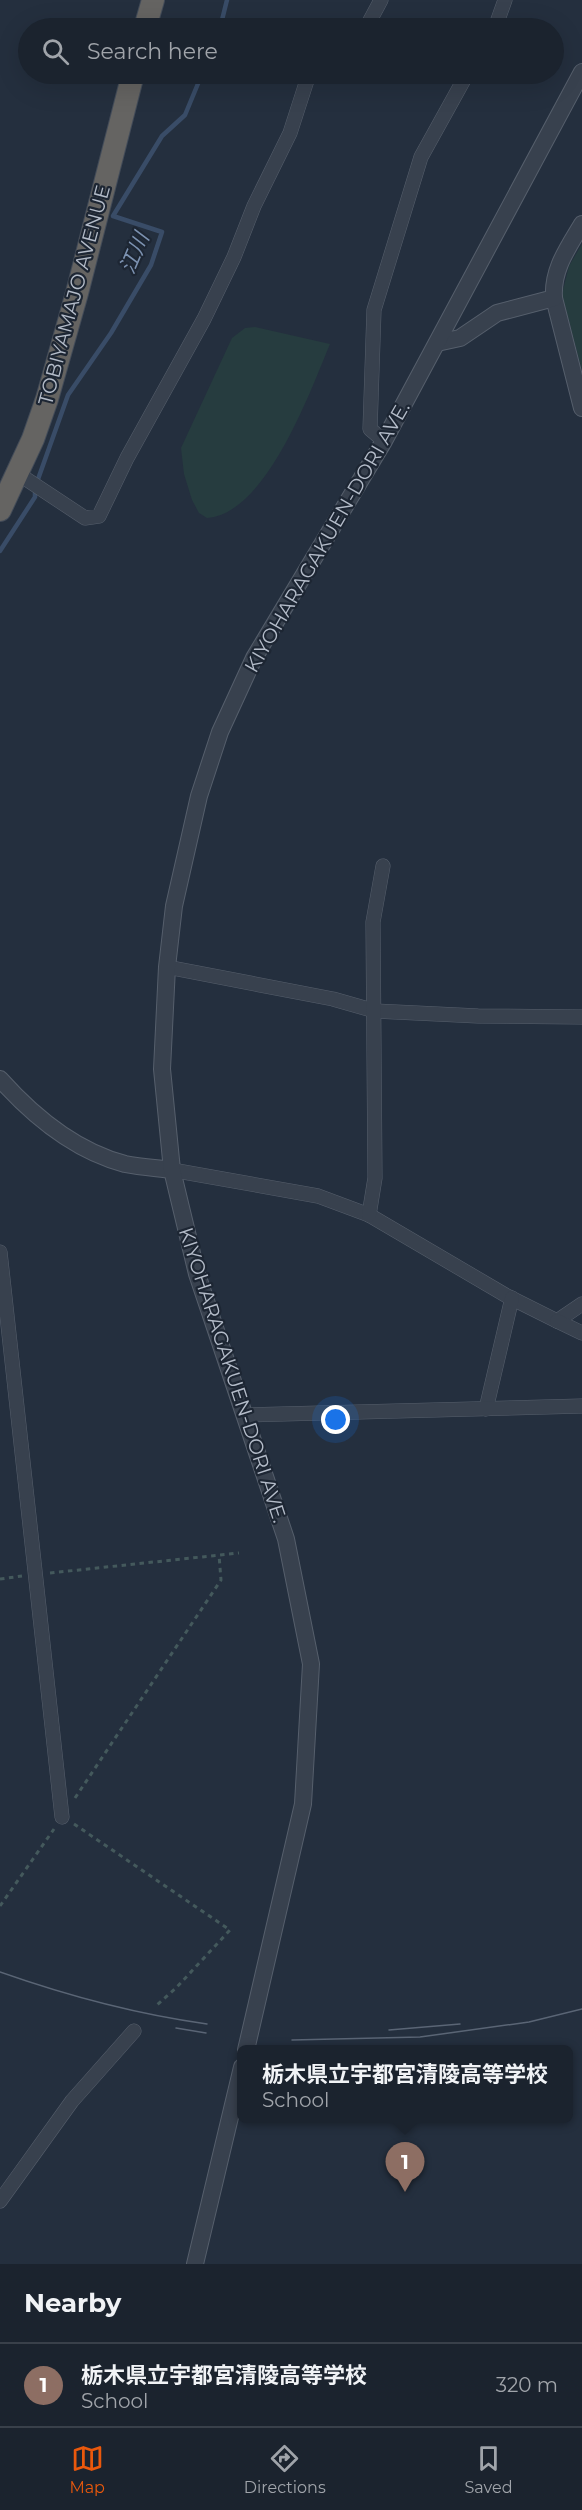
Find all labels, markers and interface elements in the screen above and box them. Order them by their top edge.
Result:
search box [18,18,564,84]
icon: search [39,35,72,68]
text: Search here [87,38,218,65]
street label: TOBIYAMAJO AVENUE [33,182,115,408]
water label: 江川 [114,227,154,277]
street label: KIYOHARAGAKUEN-DORI AVE. [239,397,415,677]
street label: KIYOHARAGAKUEN-DORI AVE. [174,1224,292,1526]
your location [321,1405,350,1434]
popup [237,2045,573,2123]
text: 栃木県立宇都宮清陵高等学校 [262,2061,548,2088]
text: School [262,2088,329,2112]
pin: 1 [386,2142,424,2192]
text: Nearby [24,2287,121,2319]
text: 栃木県立宇都宮清陵高等学校 [81,2362,367,2389]
text: 1 [40,2373,47,2397]
text: 320 m [496,2373,558,2397]
text: School [81,2389,148,2413]
tab: Map [69,2442,105,2497]
tab: Directions [244,2442,326,2497]
tab: Saved [465,2442,513,2497]

